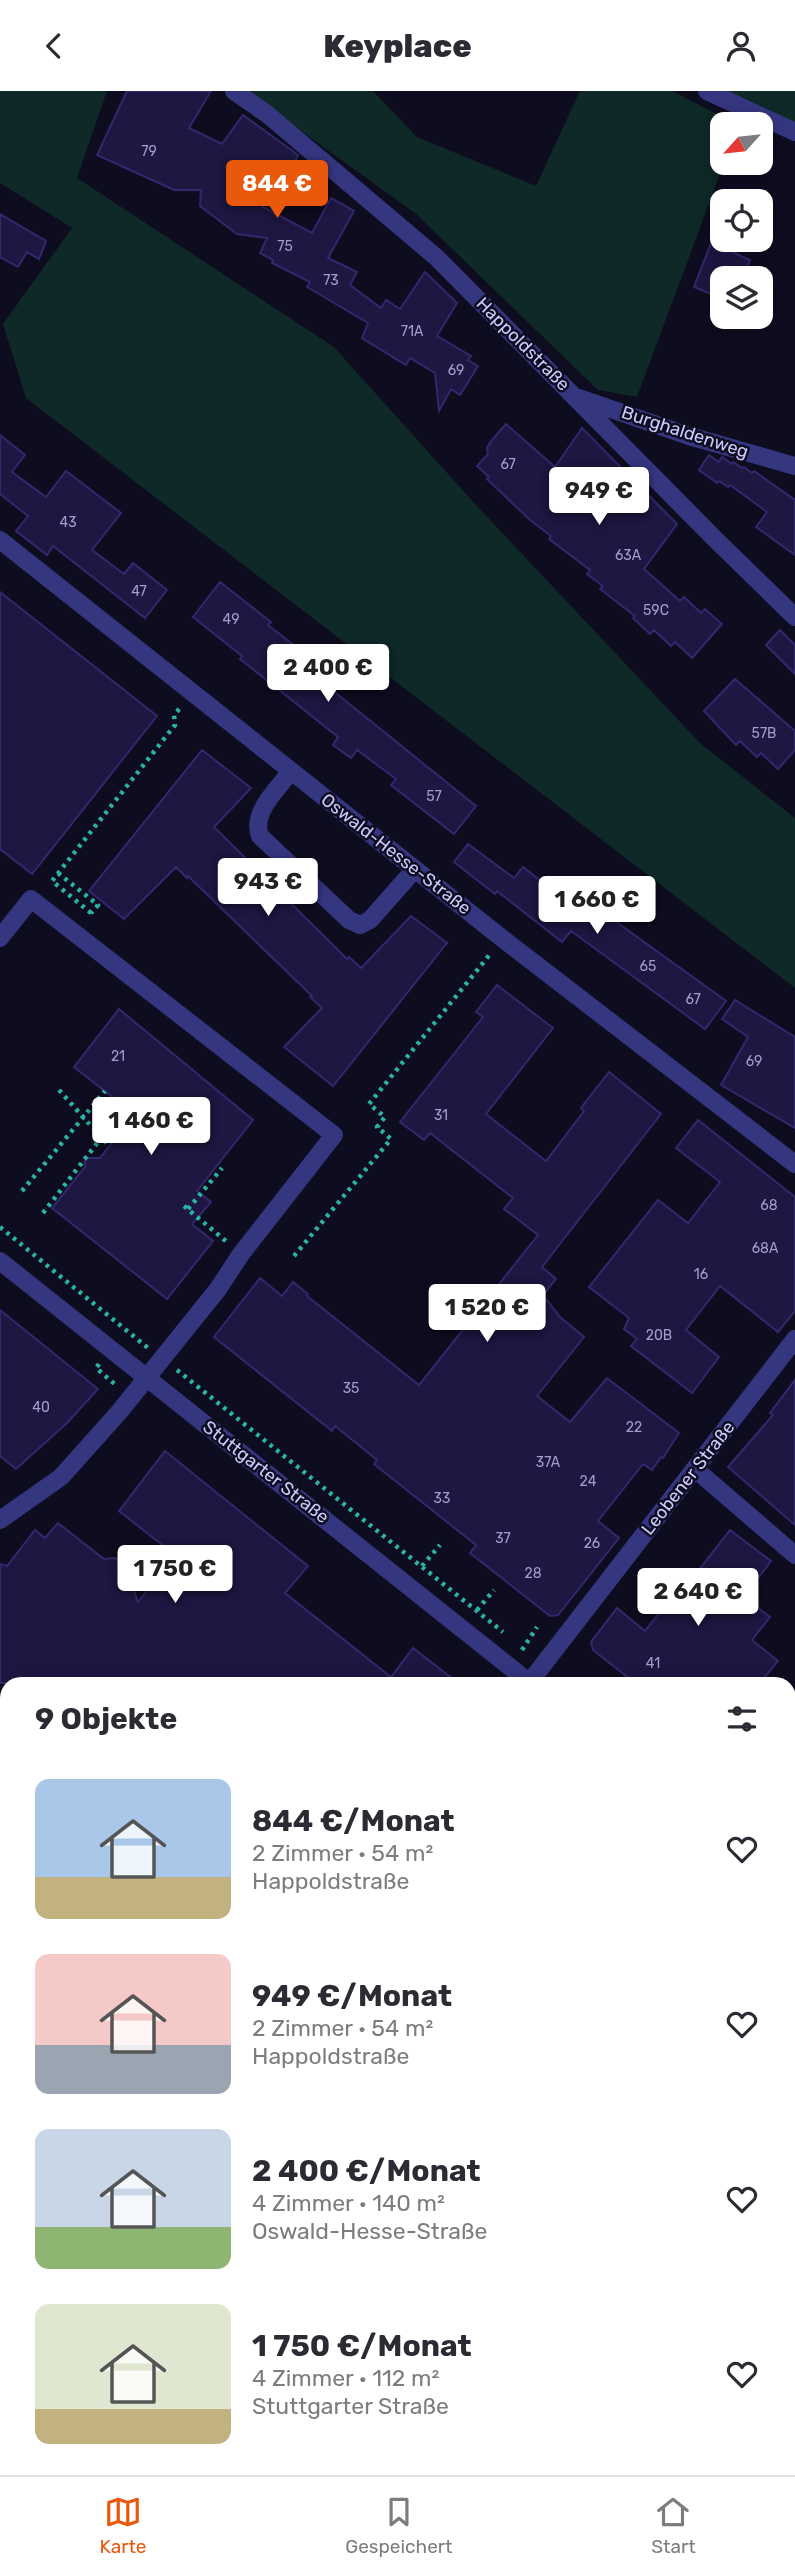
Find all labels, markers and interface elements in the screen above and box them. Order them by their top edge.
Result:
icon: back [35,27,73,65]
text: Keyplace [323,27,472,65]
icon: person [722,27,760,65]
north arrow [710,112,774,175]
map controls [710,112,773,329]
house number: 79 [141,143,157,160]
pin: 844 € [228,160,326,220]
text: 844 € [242,169,312,197]
button: locate [710,189,773,252]
house number: 75 [277,238,293,255]
button: layers [710,266,773,329]
house number: 73 [323,272,339,289]
street label: Happoldstraße [472,293,574,395]
house number: 71A [401,323,424,340]
house number: 69 [448,362,464,379]
street label: Burghaldenweg [619,401,751,463]
house number: 67 [500,456,516,473]
pin: 949 € [550,467,648,527]
text: 949 € [565,476,633,504]
house number: 43 [59,514,77,531]
house number: 63A [615,547,642,564]
house number: 47 [131,583,147,600]
house number: 59C [643,602,669,619]
house number: 49 [223,611,239,628]
pin: 2 400 € [263,645,393,704]
text: 2 400 € [283,653,373,681]
house number: 57B [752,725,776,742]
house number: 57 [426,788,442,805]
street label: Oswald-Hesse-Straße [317,789,475,919]
pin: 943 € [219,859,317,918]
text: 943 € [234,867,302,895]
pin: 1 660 € [532,877,662,936]
text: 1 660 € [555,885,639,913]
house number: 65 [640,958,656,975]
house number: 67 [685,991,701,1008]
house number: 21 [111,1048,125,1065]
house number: 69 [746,1053,762,1070]
pin: 1 460 € [86,1097,216,1157]
text: 1 460 € [108,1106,194,1134]
house number: 31 [434,1107,448,1124]
house number: 68 [760,1197,778,1214]
house number: 68A [752,1240,779,1257]
house number: 16 [694,1266,708,1283]
pin: 1 520 € [422,1285,552,1344]
text: 1 520 € [445,1293,529,1321]
house number: 20B [646,1327,672,1344]
house number: 35 [343,1380,359,1397]
house number: 40 [32,1399,50,1416]
street label: Stuttgarter Straße [198,1416,334,1528]
street label: Leobener Straße [637,1417,739,1539]
house number: 22 [626,1419,642,1436]
house number: 37A [536,1454,561,1471]
house number: 24 [580,1473,597,1490]
house number: 33 [434,1490,450,1507]
house number: 37 [495,1530,511,1547]
house number: 26 [584,1535,600,1552]
pin: 1 750 € [110,1545,240,1605]
text: 1 750 € [134,1554,216,1582]
house number: 28 [524,1565,542,1582]
pin: 2 640 € [633,1569,763,1628]
text: 2 640 € [653,1577,743,1605]
house number: 41 [646,1655,660,1672]
icon: filters [723,1700,761,1738]
text: 9 Objekte [35,1701,177,1737]
text: 844 €/Monat [252,1803,455,1839]
icon: home [91,1807,175,1891]
icon: heart [723,1830,761,1868]
text: 2 Zimmer · 54 m² [252,1839,433,1867]
text: Happoldstraße [252,1867,409,1895]
text: 949 €/Monat [252,1978,452,2014]
icon: home [91,1982,175,2066]
icon: heart [723,2005,761,2043]
text: 2 Zimmer · 54 m² [252,2014,433,2042]
text: Happoldstraße [252,2042,409,2070]
text: 2 400 €/Monat [252,2153,481,2189]
icon: home [91,2157,175,2241]
icon: heart [723,2180,761,2218]
text: 4 Zimmer · 140 m² [252,2189,445,2217]
text: Oswald-Hesse-Straße [252,2217,487,2245]
text: 1 750 €/Monat [252,2328,472,2364]
icon: home [91,2332,175,2416]
icon: heart [723,2355,761,2393]
text: 4 Zimmer · 112 m² [252,2364,439,2392]
text: Stuttgarter Straße [252,2392,449,2420]
tab: Karte [99,2493,146,2558]
tab: Gespeichert [345,2493,452,2558]
tab: Start [651,2493,696,2558]

